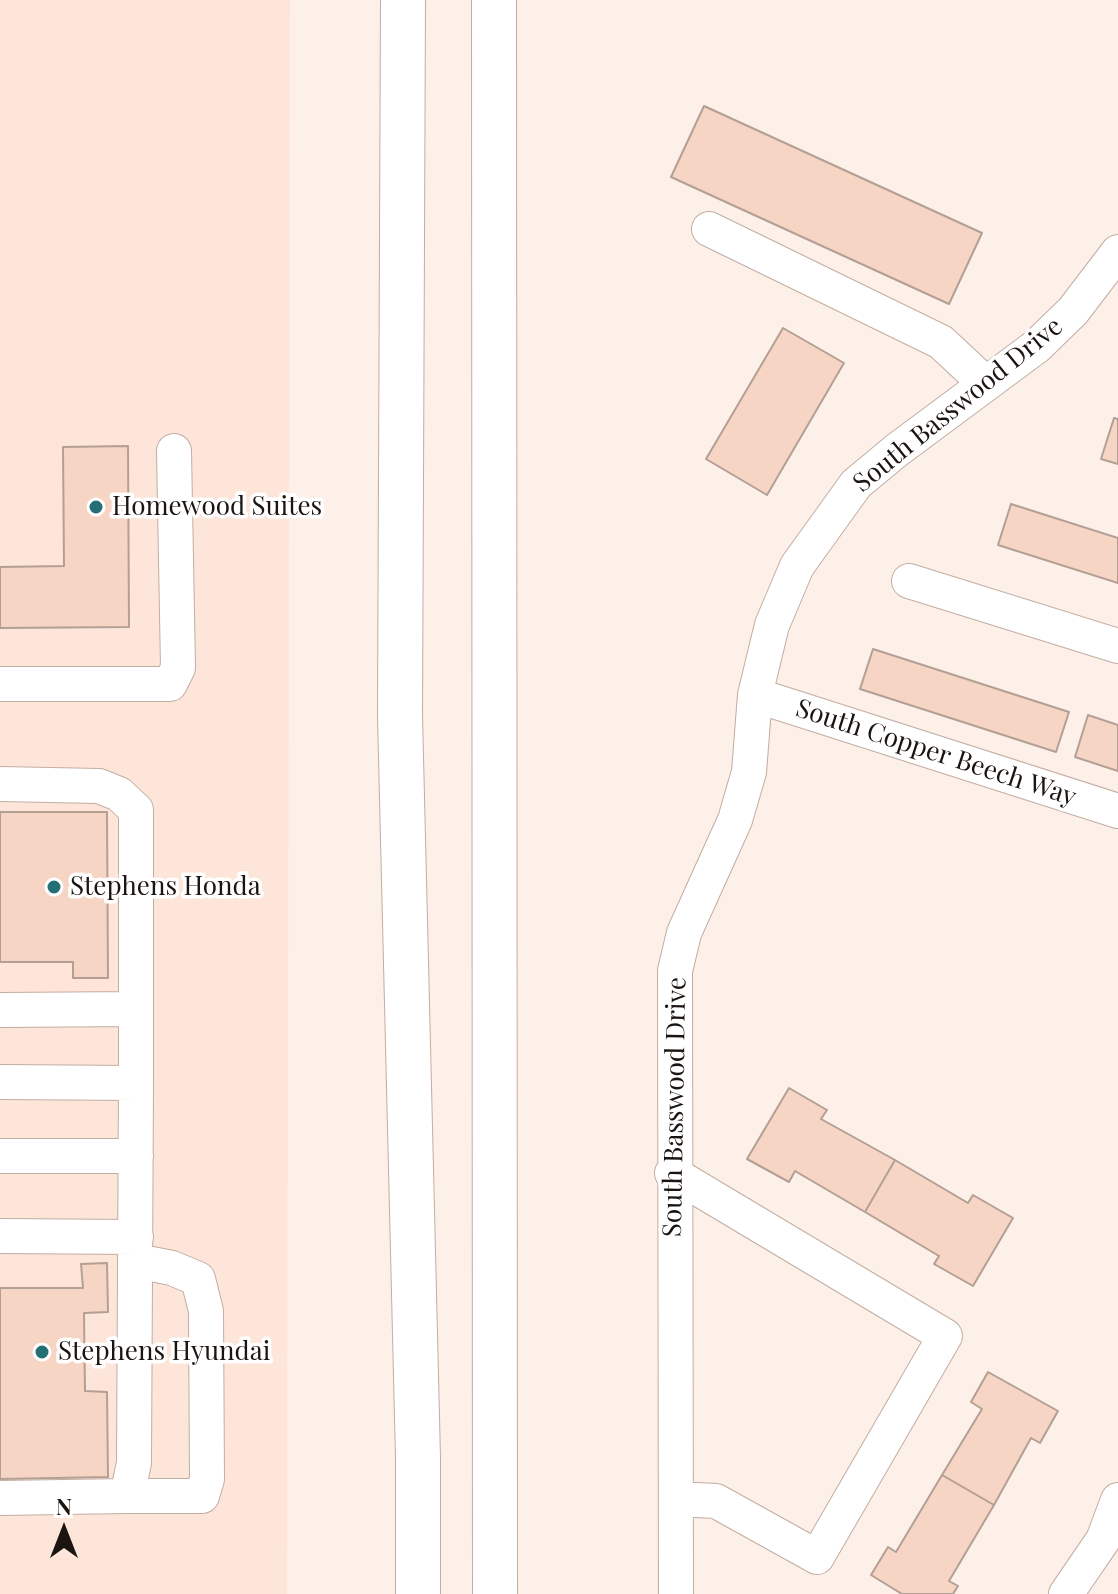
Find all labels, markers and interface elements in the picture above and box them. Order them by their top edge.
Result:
street label: South Basswood Drive [847,311,1069,499]
place label: Homewood Suites [112,491,322,523]
marker: Homewood Suites [87,498,105,516]
street label: South Copper Beech Way [792,693,1080,813]
place label: Stephens Honda [70,871,261,903]
marker: Stephens Honda [45,878,63,896]
street label: South Basswood Drive [657,977,693,1237]
place label: Stephens Hyundai [58,1336,270,1368]
marker: Stephens Hyundai [33,1343,51,1361]
north arrow [24,1490,104,1570]
text: N [56,1491,72,1521]

